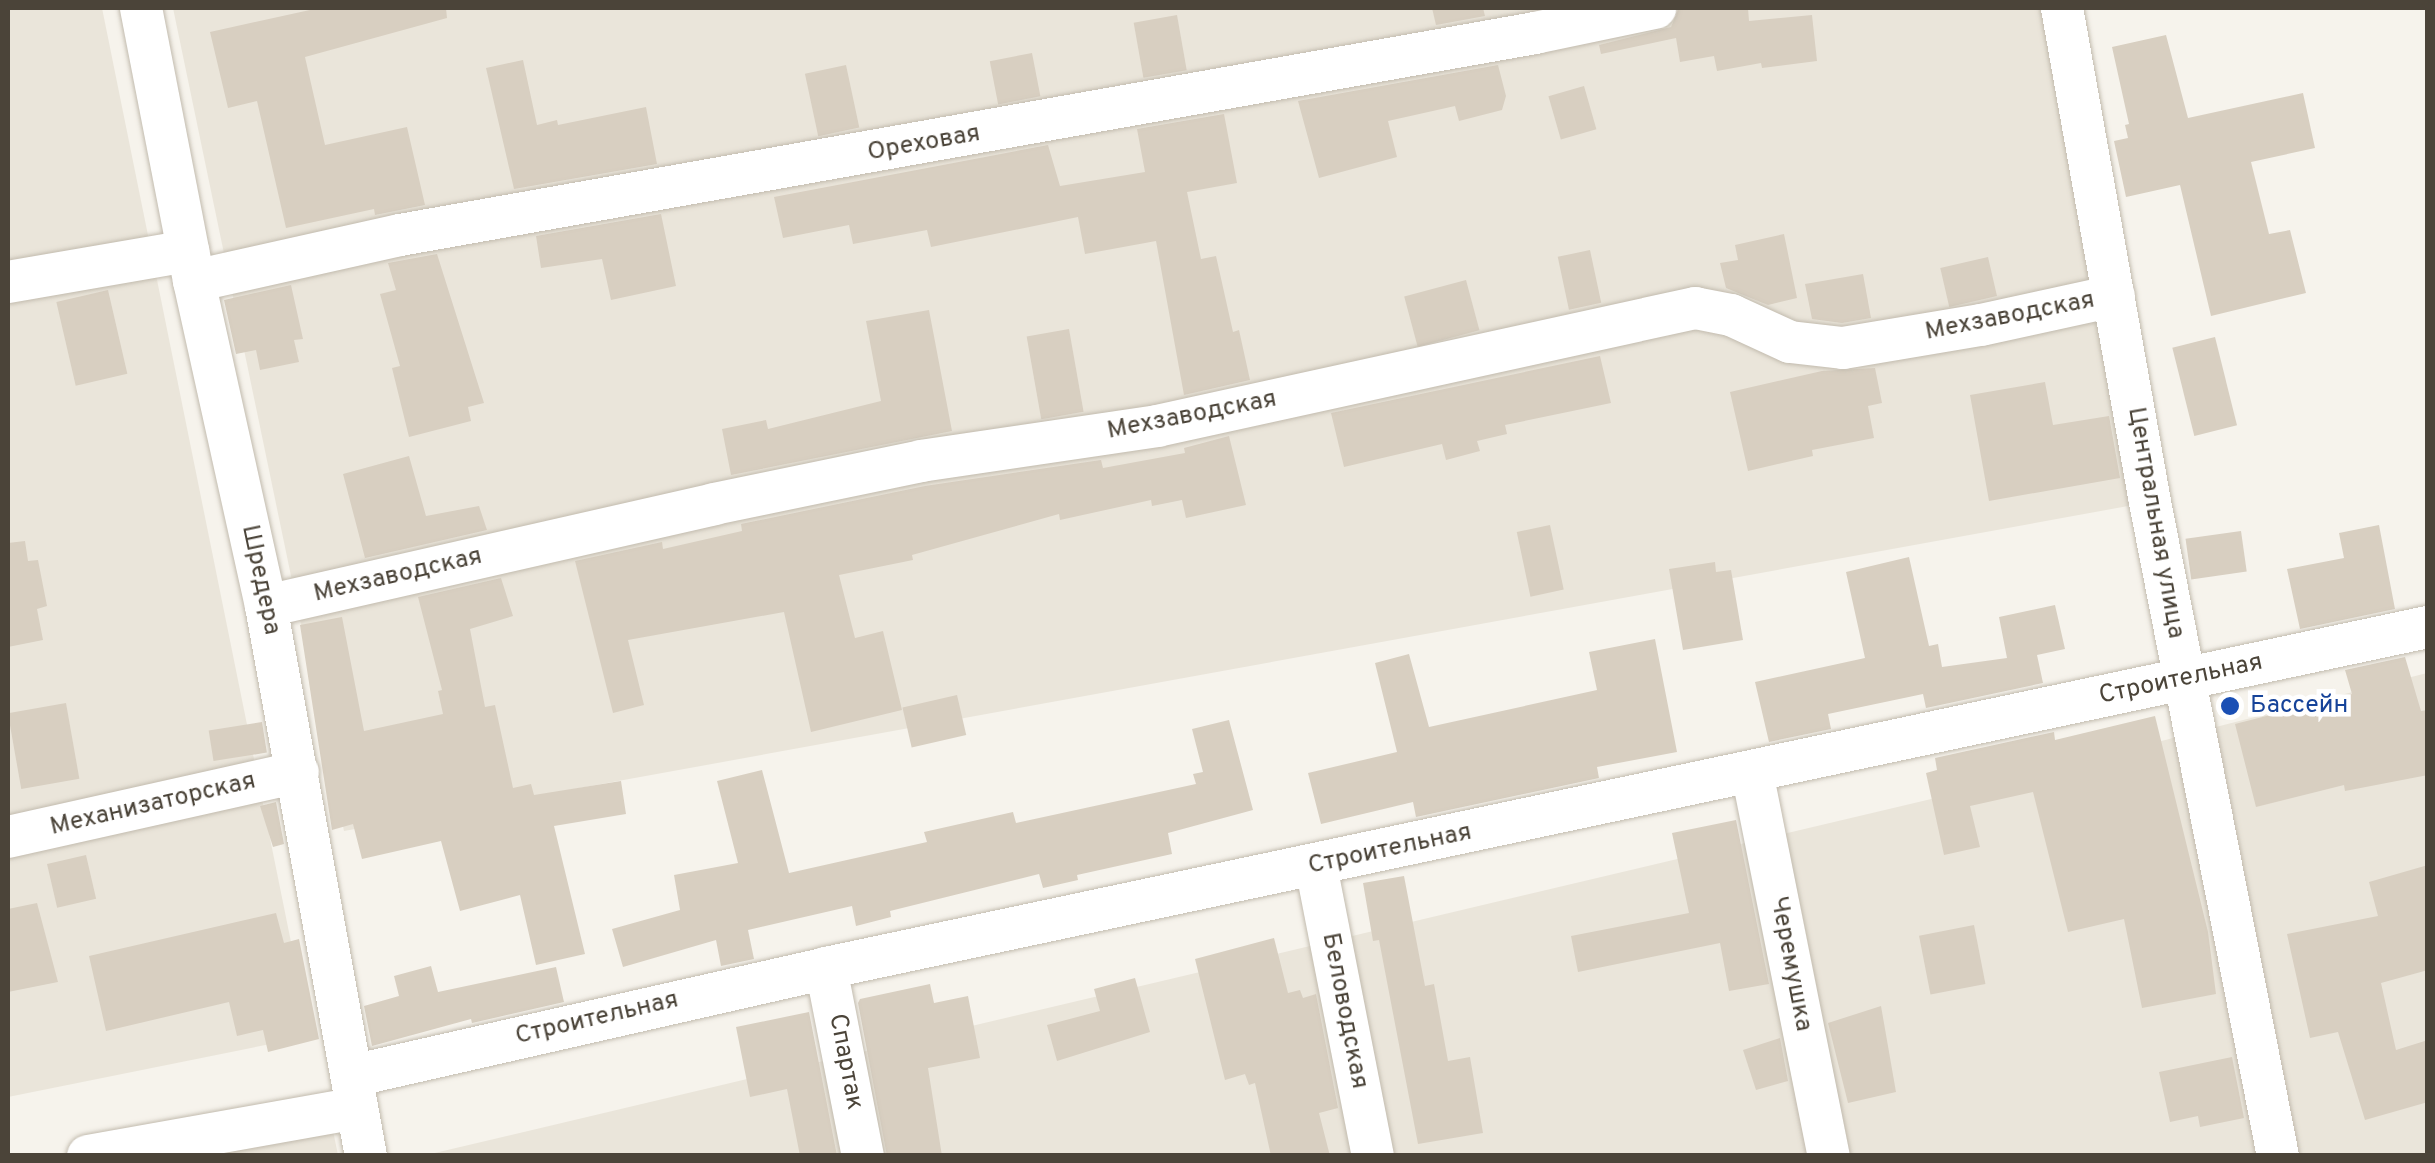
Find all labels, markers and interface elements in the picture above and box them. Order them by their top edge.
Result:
street label: Ореховая [865,119,983,169]
street label: Мехзаводская [1923,286,2097,348]
street label: Мехзаводская [1105,385,1279,447]
street label: Центральная улица [2120,405,2190,641]
street label: Шредера [234,522,286,638]
street label: Мехзаводская [311,542,485,610]
street label: Строительная [2097,648,2265,712]
place label: Бассейн [2250,691,2348,721]
marker: Бассейн [2219,695,2241,717]
street label: Механизаторская [47,767,259,843]
street label: Строительная [1306,818,1474,882]
street label: Черемушка [1762,894,1818,1034]
street label: Беловодская [1314,930,1374,1092]
street label: Строительная [513,986,681,1052]
street label: Спартак [821,1011,869,1113]

